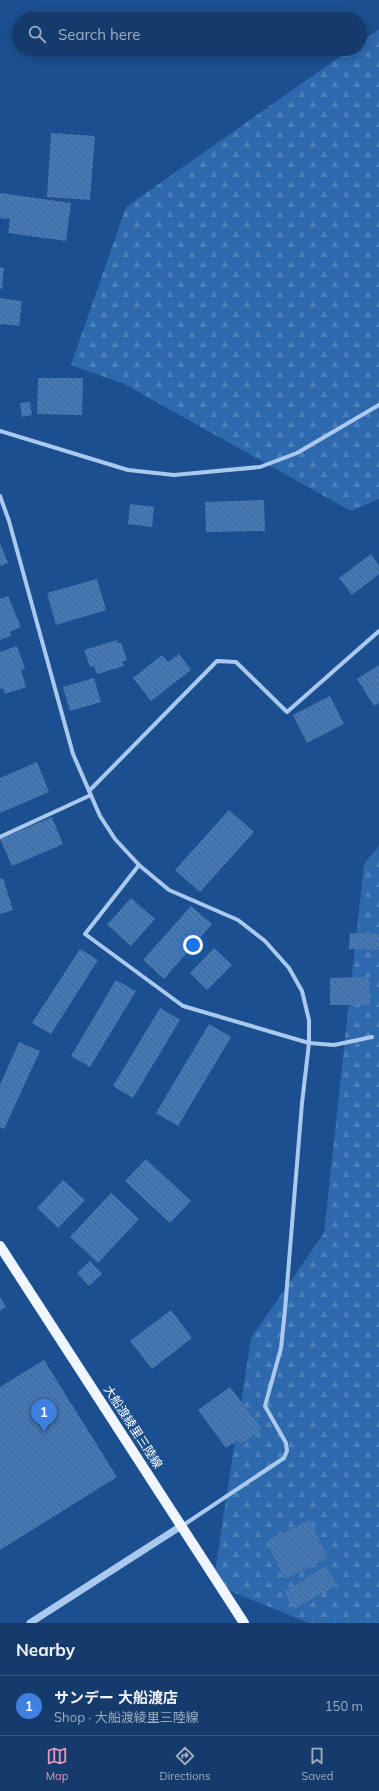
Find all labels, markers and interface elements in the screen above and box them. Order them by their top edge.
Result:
search box [12,12,367,56]
icon: search [26,23,48,45]
text: Search here [58,25,140,44]
your location [183,935,203,955]
street label: 大船渡綾里三陸線 [101,1382,166,1471]
pin: 1 [31,1399,57,1432]
text: Nearby [16,1639,75,1660]
text: サンデー 大船渡店 [54,1688,178,1707]
text: 1 [25,1698,33,1714]
text: 150 m [325,1698,363,1714]
text: Shop · 大船渡綾里三陸線 [54,1709,199,1725]
tab: Map [46,1745,68,1783]
tab: Directions [160,1745,210,1783]
tab: Saved [302,1745,333,1783]

